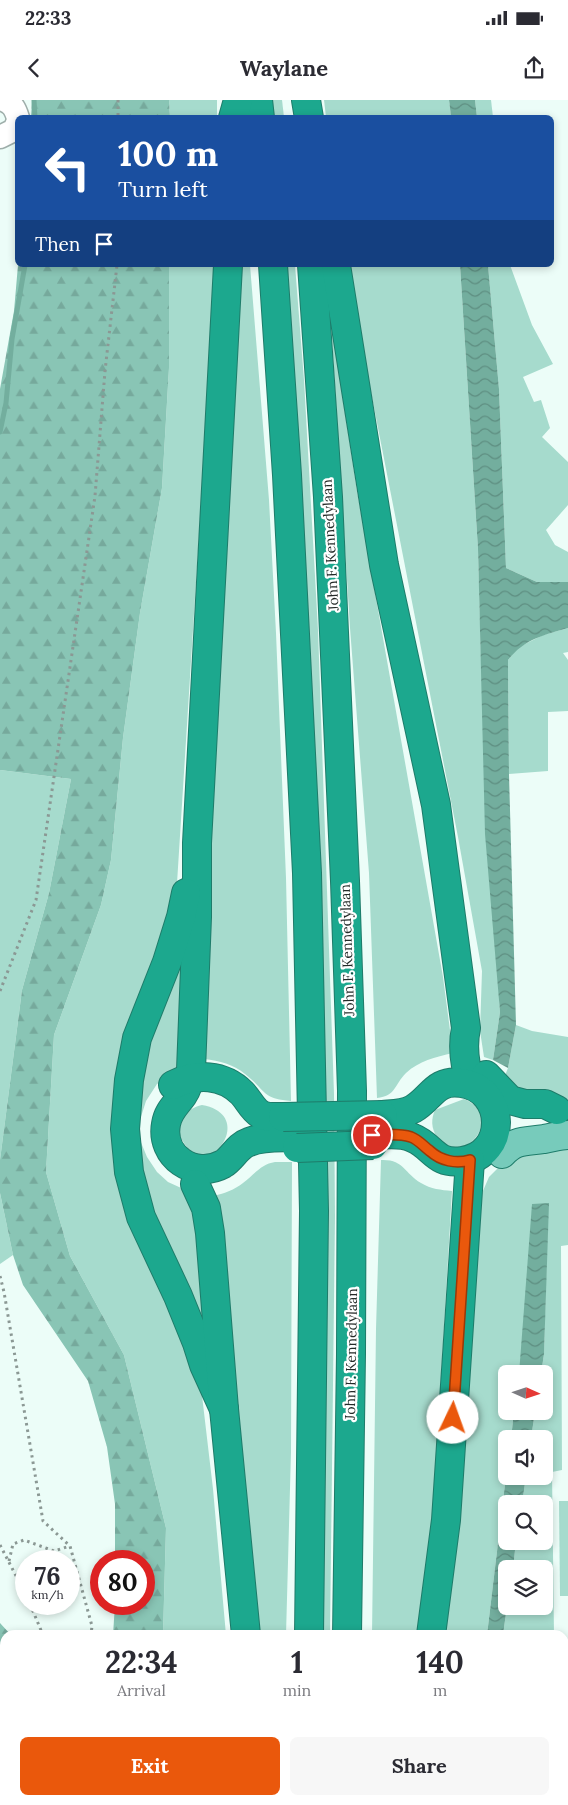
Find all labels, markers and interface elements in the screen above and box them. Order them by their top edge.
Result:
text: 22:33 [25,6,71,30]
icon: back [20,54,48,82]
text: Waylane [240,54,328,82]
icon: share [520,54,548,82]
text: 100 m [118,131,218,176]
icon: left [35,135,100,200]
text: Turn left [118,175,208,203]
icon: arrive [90,230,118,258]
text: Then [35,232,80,256]
street label: John F. Kennedylaan [318,478,342,612]
street label: John F. Kennedylaan [336,883,358,1017]
pin [351,1114,393,1156]
icon: arrive [358,1121,386,1149]
street label: John F. Kennedylaan [341,1288,361,1421]
north arrow [498,1365,552,1420]
map controls [498,1365,553,1615]
position arrow [426,1391,478,1443]
button: sound [498,1430,553,1485]
button: search [498,1495,553,1550]
speed limit sign: 80 [90,1550,155,1615]
text: 76 [34,1560,61,1592]
button: layers [498,1560,553,1615]
text: km/h [31,1587,64,1602]
text: 22:34 [105,1643,178,1681]
text: 1 [291,1643,303,1681]
text: 140 [416,1643,464,1681]
text: Arrival [117,1680,166,1700]
text: min [283,1680,311,1700]
text: m [433,1680,447,1700]
button: Exit [20,1737,280,1795]
button: Share [290,1737,549,1795]

